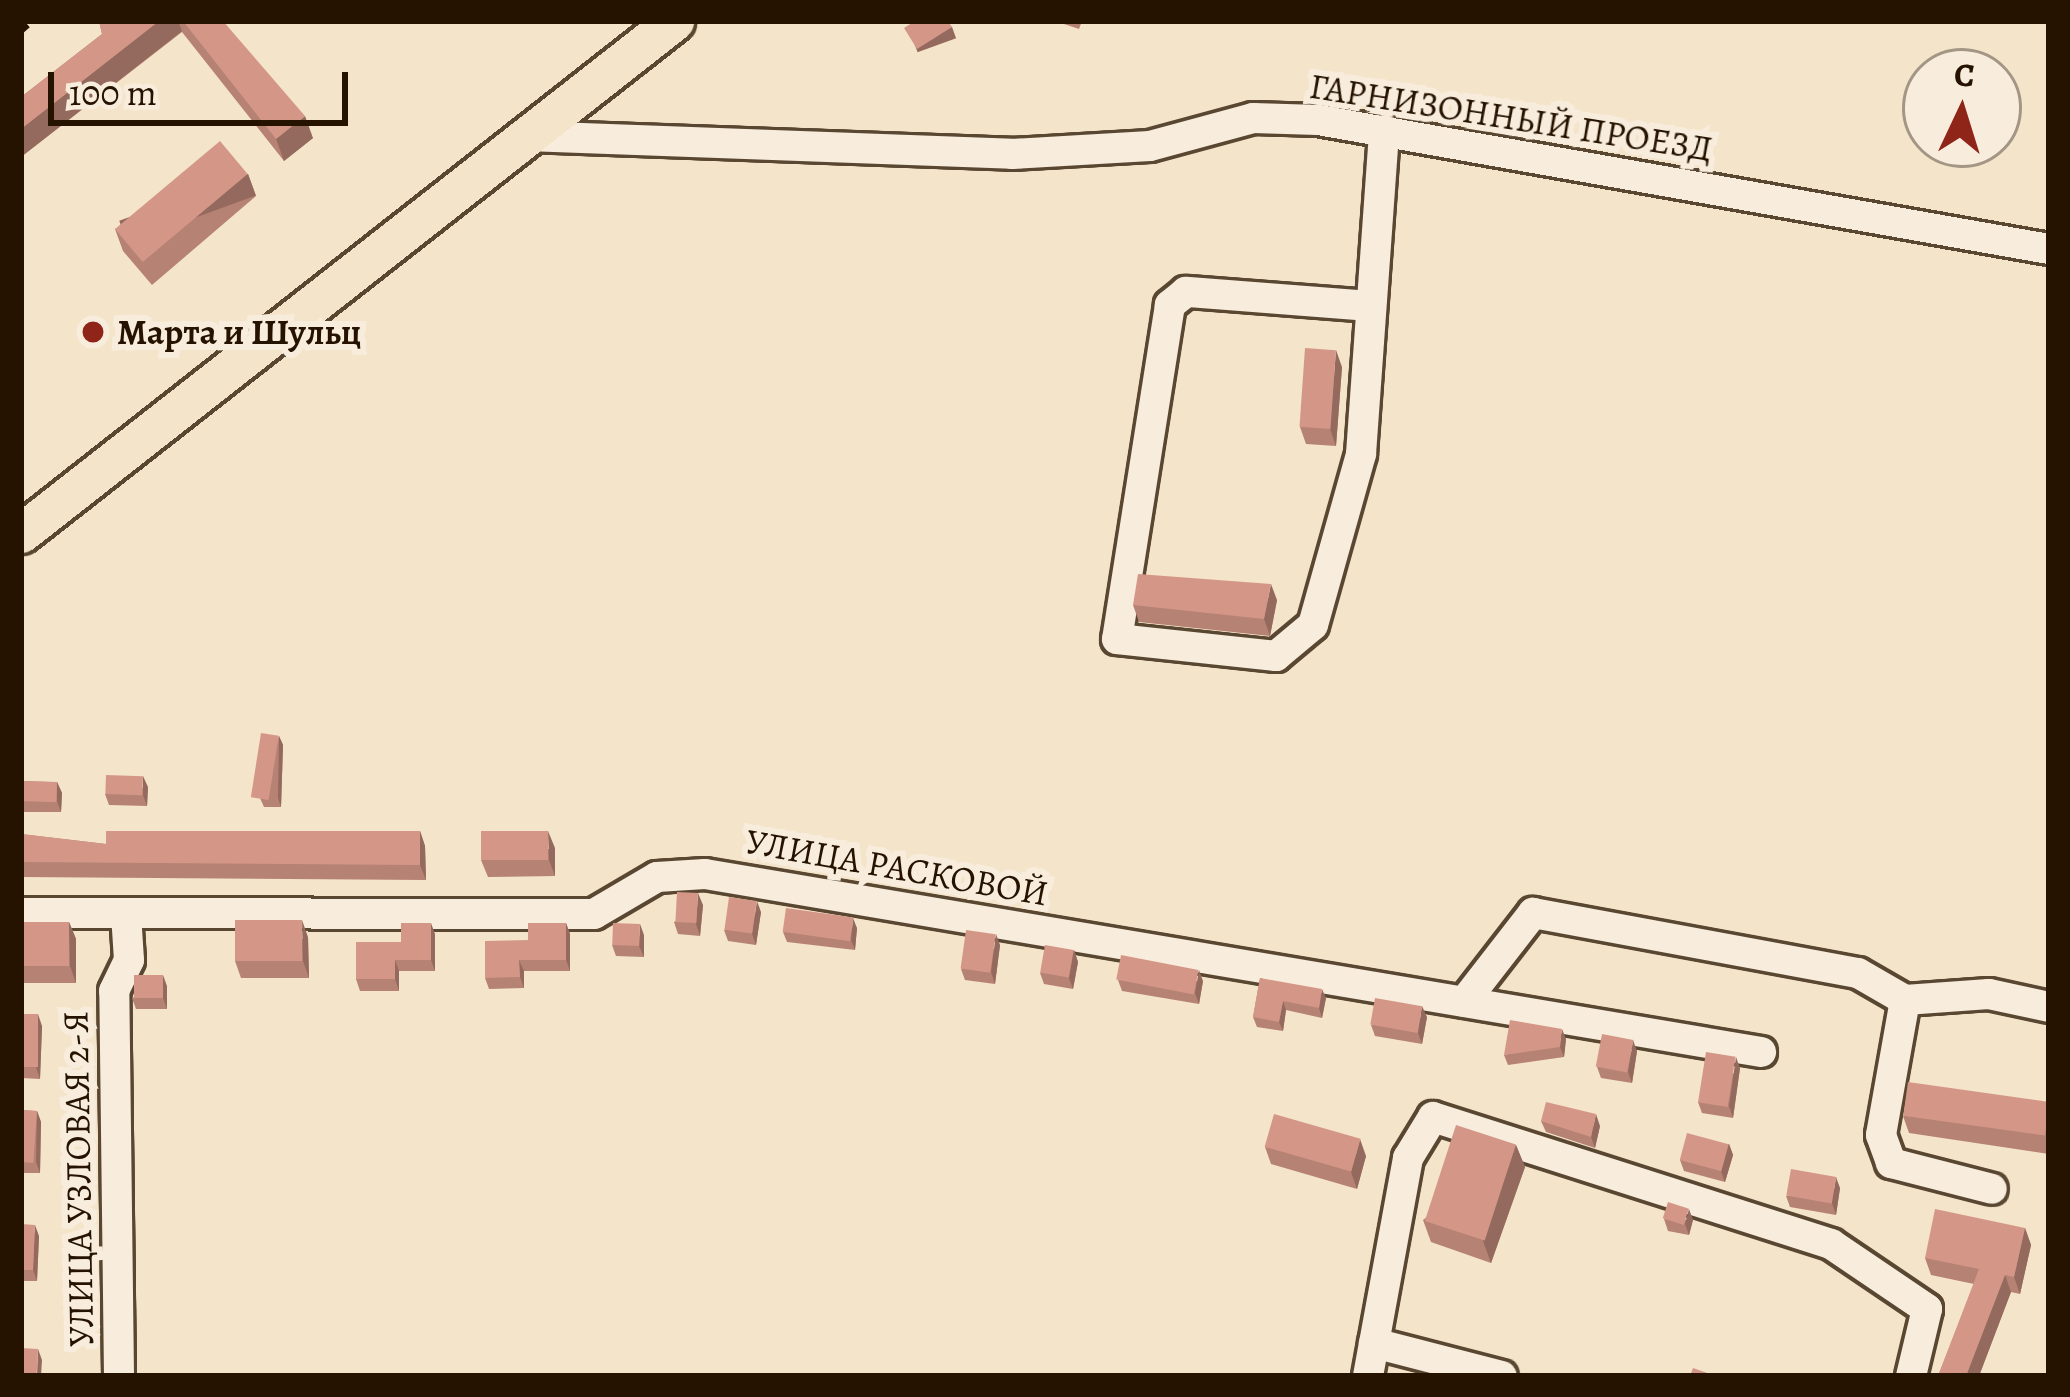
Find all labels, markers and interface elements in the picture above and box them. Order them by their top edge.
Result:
scale bar [54,48,354,122]
north arrow [1902,48,2022,168]
text: С [1953,51,1976,98]
street label: ГАРНИЗОННЫЙ ПРОЕЗД [1306,64,1716,170]
text: 100 m [69,68,157,117]
place label: Марта и Шульц [117,310,361,354]
marker: Марта и Шульц [80,319,106,345]
street label: УЛИЦА РАСКОВОЙ [742,819,1052,915]
street label: УЛИЦА УЗЛОВАЯ 2-Я [53,1011,103,1347]

